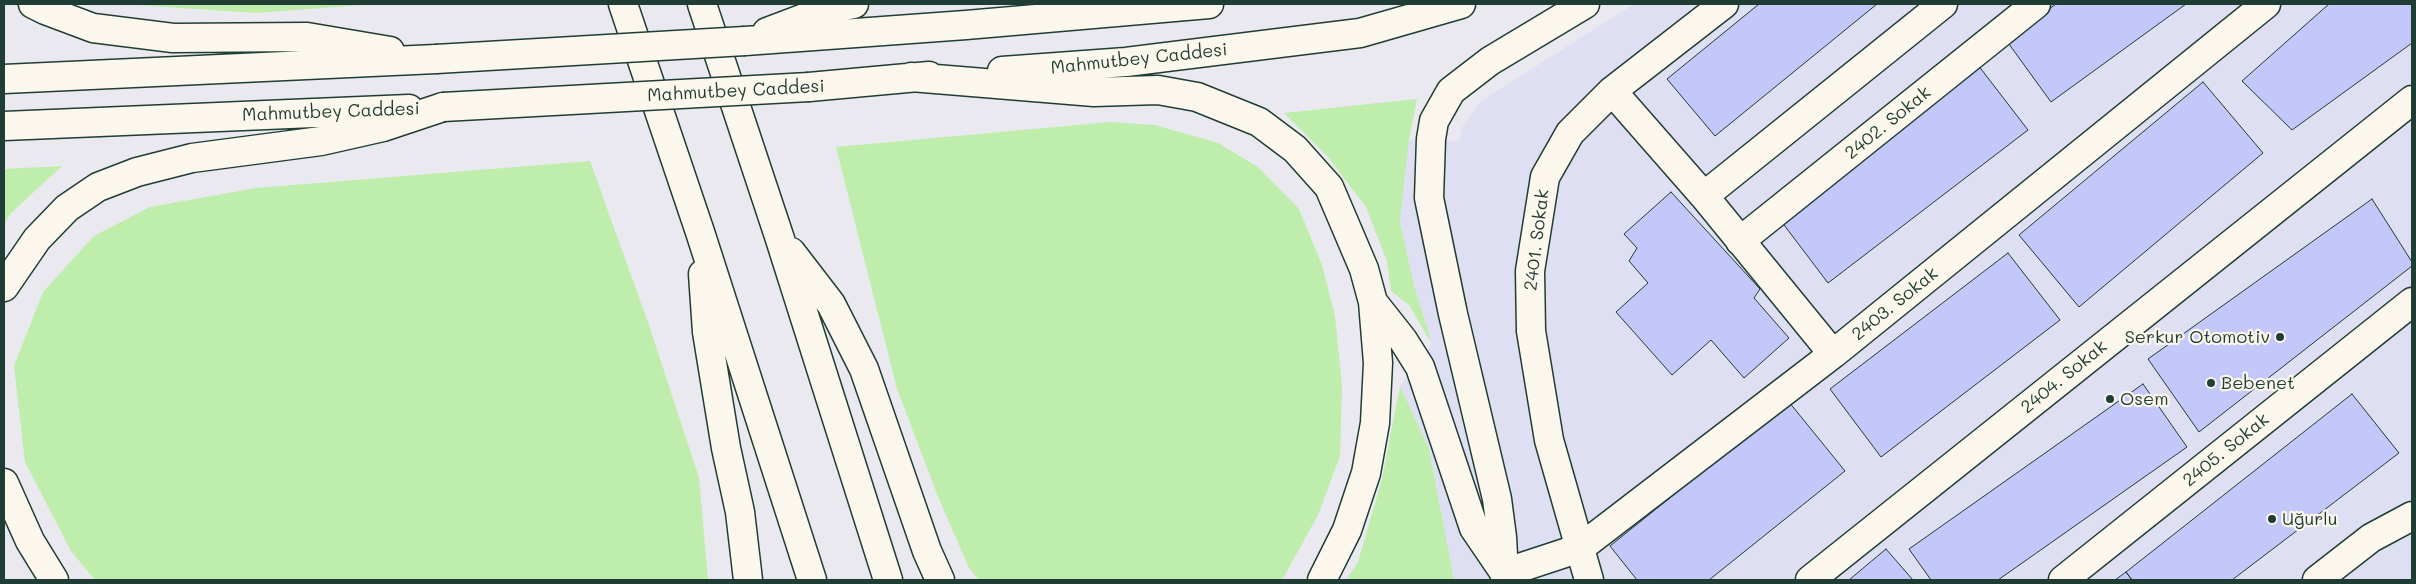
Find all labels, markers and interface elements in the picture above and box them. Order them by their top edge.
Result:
street label: Mahmutbey Caddesi [1049,39,1229,79]
street label: Mahmutbey Caddesi [647,76,825,106]
street label: 2402. Sokak [1841,82,1935,164]
street label: Mahmutbey Caddesi [242,98,420,126]
street label: 2401. Sokak [1520,188,1554,292]
street label: 2403. Sokak [1848,263,1942,345]
place label: Serkur Otomotiv [2125,326,2270,348]
marker: Serkur Otomotiv [2274,331,2286,343]
street label: 2404. Sokak [2017,336,2111,418]
place label: Bebenet [2221,372,2295,394]
marker: Bebenet [2205,377,2217,389]
place label: Osem [2120,388,2168,410]
marker: Osem [2104,393,2116,405]
street label: 2405. Sokak [2179,409,2273,491]
place label: Uğurlu [2282,508,2338,530]
marker: Uğurlu [2266,513,2278,525]

